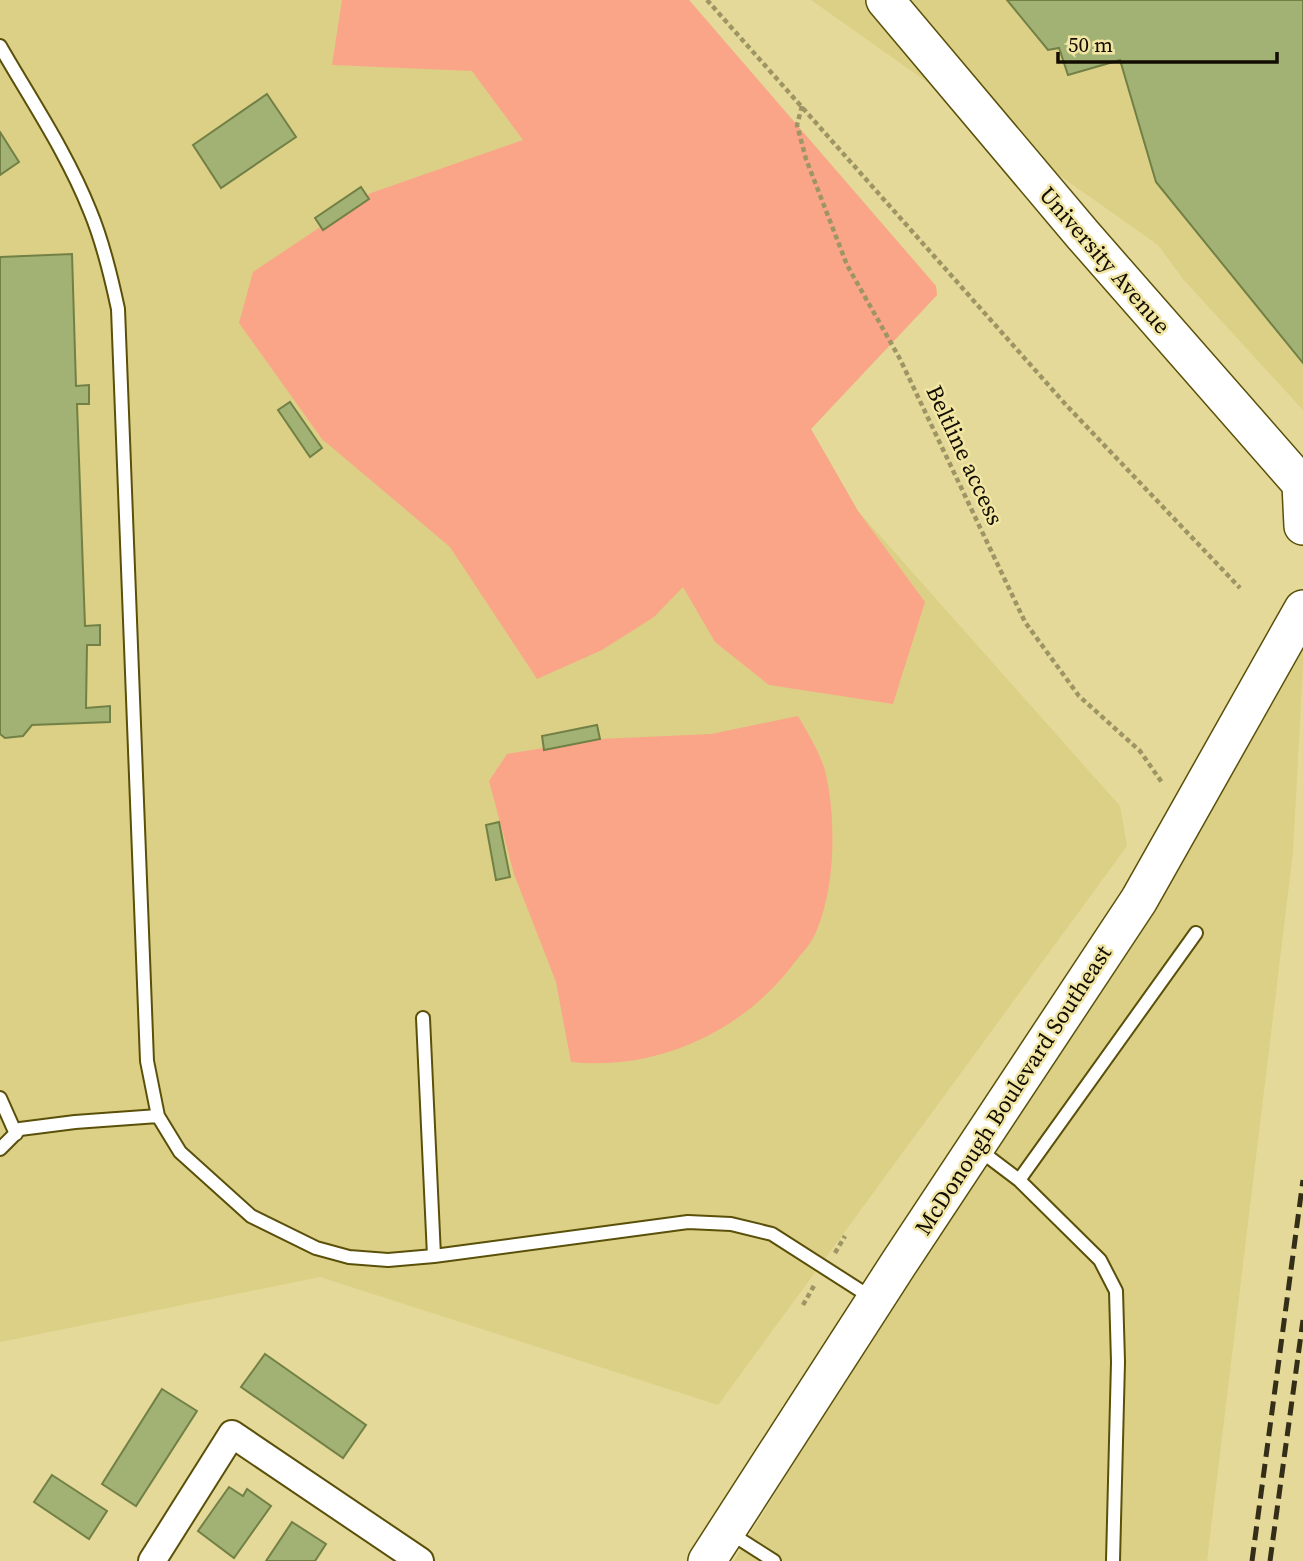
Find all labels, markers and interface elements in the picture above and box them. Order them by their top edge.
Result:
scale bar [1058,21,1277,65]
text: 50 m [1068,30,1113,59]
street label: University Avenue [1032,179,1178,341]
street label: Beltline access [919,380,1011,530]
street label: McDonough Boulevard Southeast [907,938,1119,1241]

